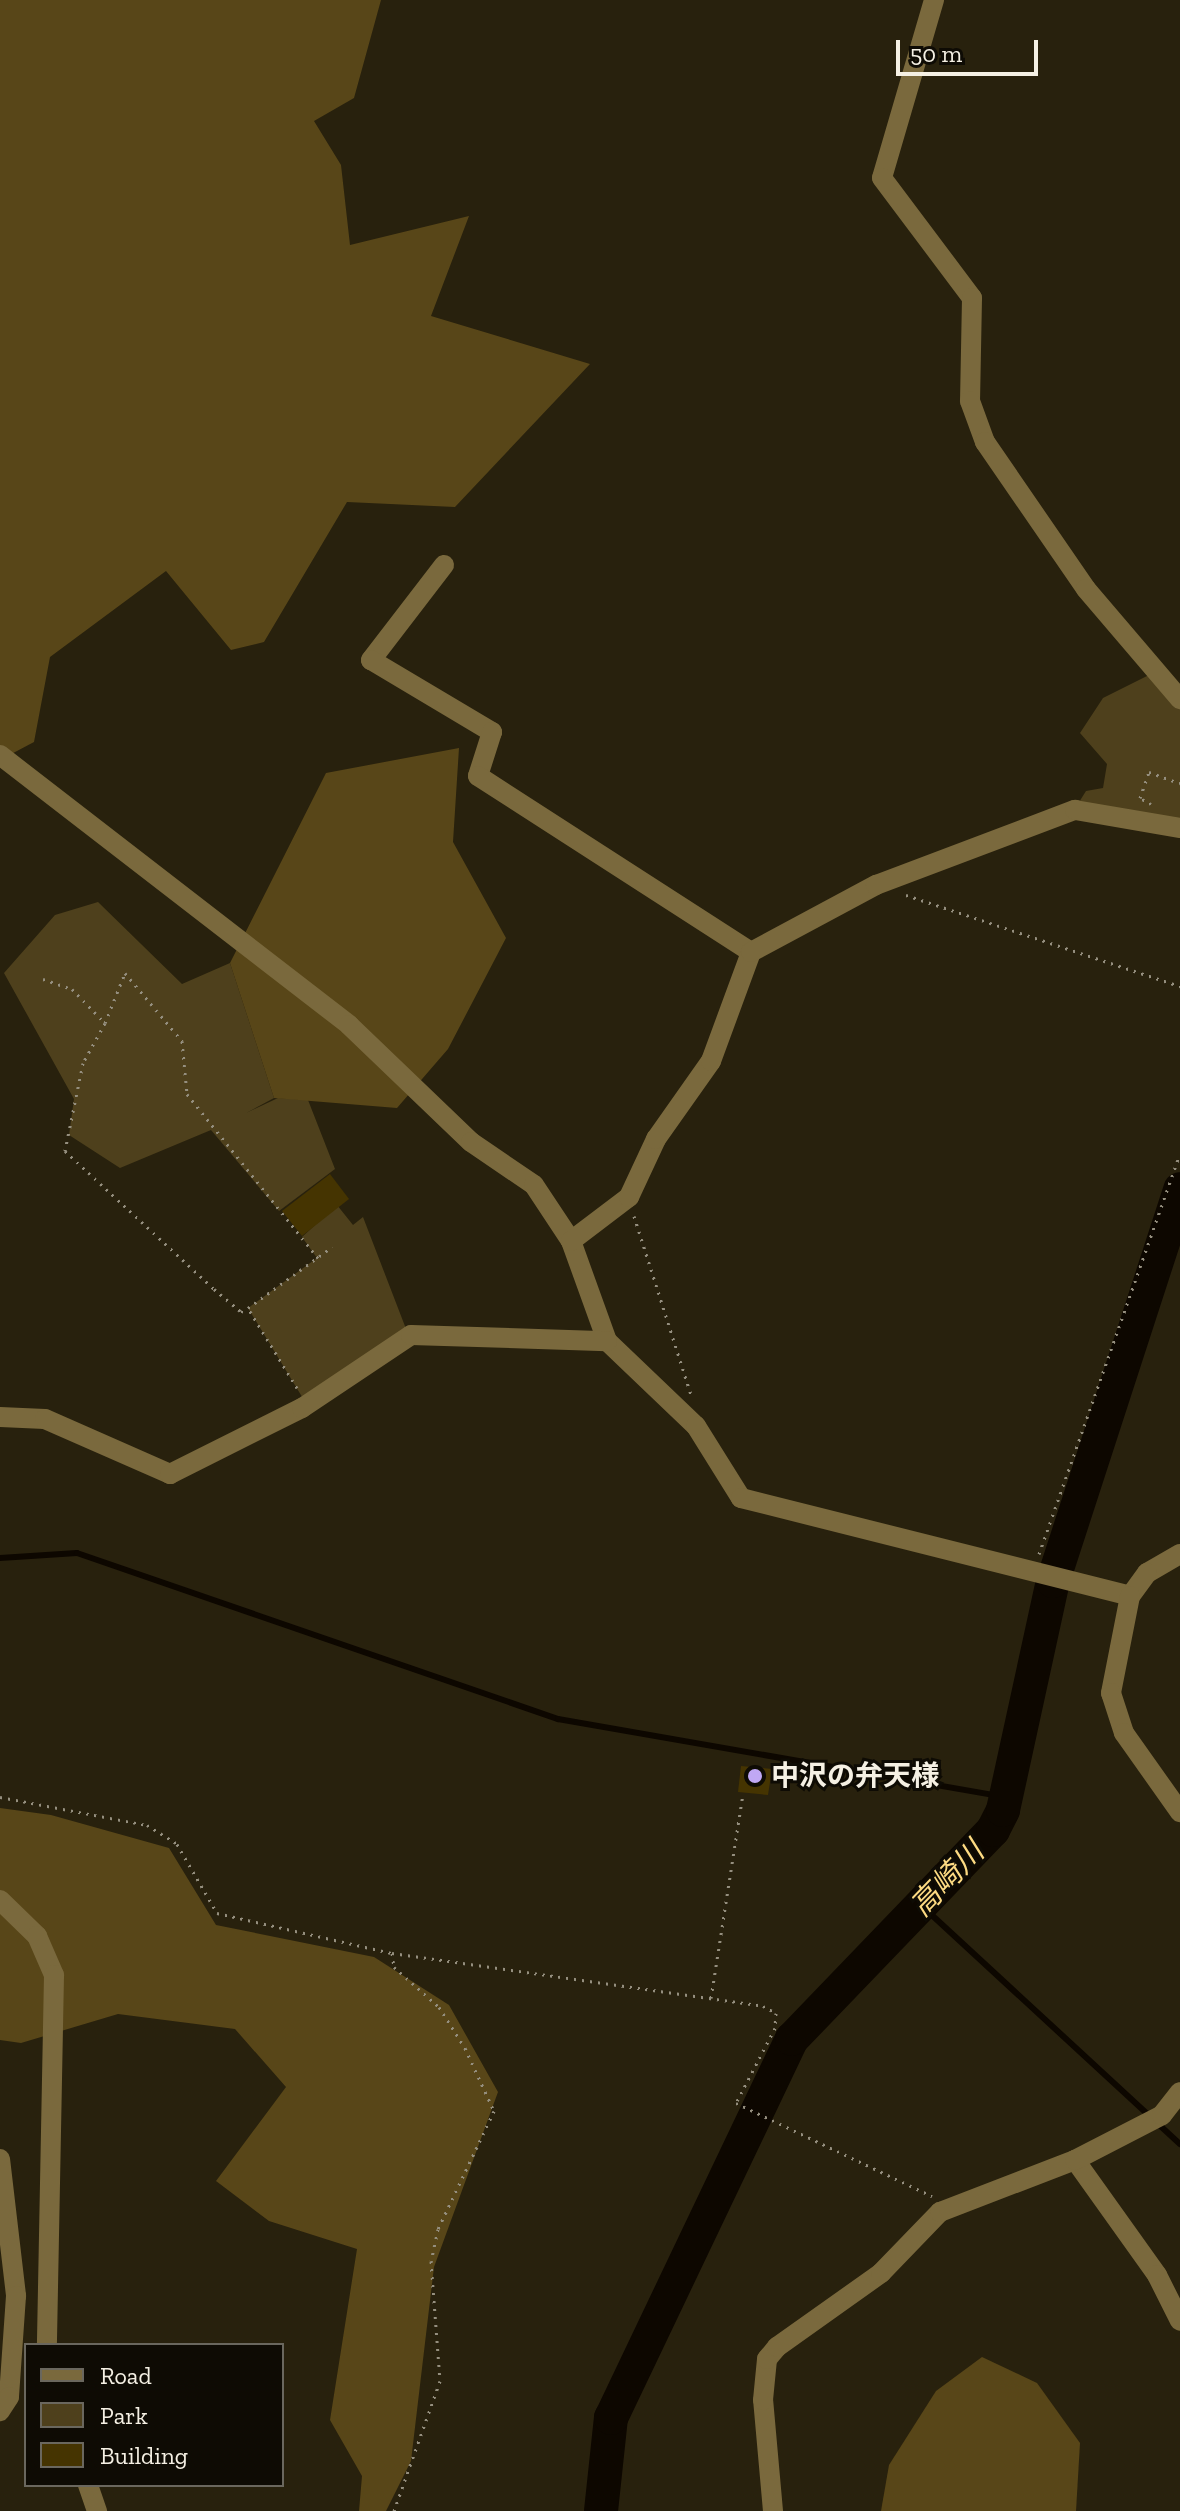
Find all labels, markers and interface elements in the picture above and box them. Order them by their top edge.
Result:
scale bar [900,24,1042,74]
text: 50 m [910,39,962,68]
place label: 中沢の弁天様 [771,1759,939,1793]
marker: 中沢の弁天様 [746,1767,764,1785]
water label: 高崎川 [903,1834,991,1924]
legend [24,2343,284,2487]
text: Road [100,2361,152,2390]
text: Park [100,2401,148,2430]
text: Building [100,2441,188,2470]

